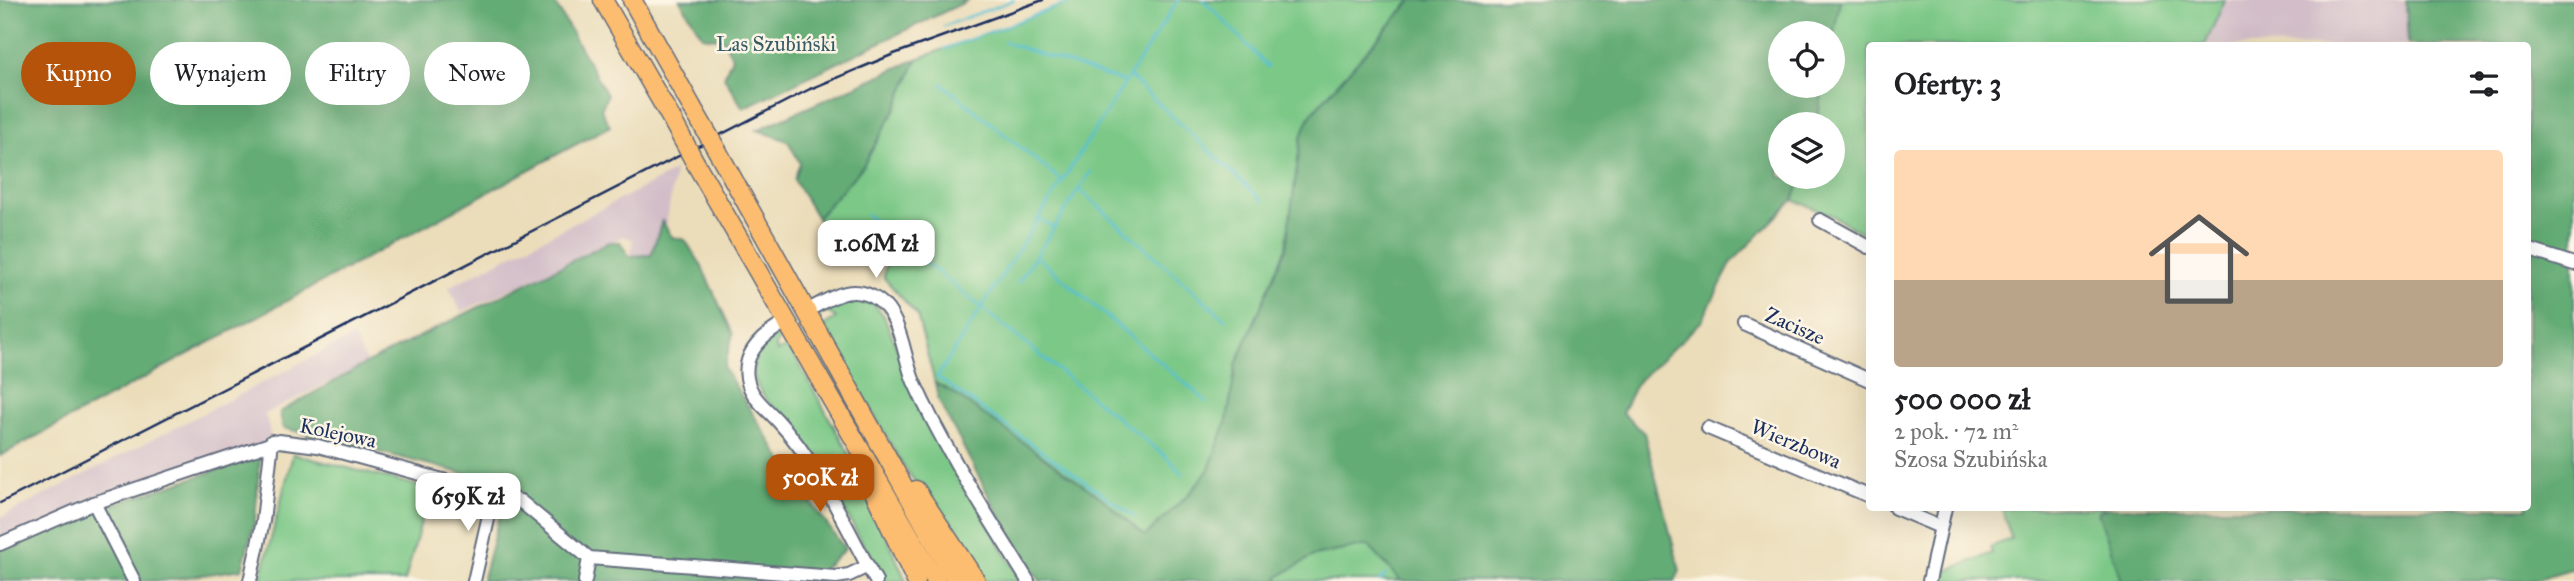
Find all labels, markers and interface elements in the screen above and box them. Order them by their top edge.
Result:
map controls [1768,21,1845,189]
button: locate [1768,21,1845,98]
park label: Las Szubiński [716,31,836,57]
chip: Kupno [21,42,136,105]
chip: Wynajem [150,42,291,105]
chip: Filtry [305,42,410,105]
chip: Nowe [424,42,530,105]
icon: filters [2465,65,2503,103]
text: Oferty: 3 [1894,66,2002,102]
button: layers [1768,112,1845,189]
icon: home [2136,196,2262,322]
pin: 1.06M zł [804,220,948,280]
text: 1.06M zł [834,229,918,257]
street label: Zacisze [1761,301,1829,351]
text: 500 000 zł [1894,381,2030,417]
street label: Kolejowa [297,412,379,454]
street label: Wierzbowa [1747,413,1845,475]
text: 2 pok. · 72 m² [1894,417,2018,445]
text: Szosa Szubińska [1894,445,2047,473]
pin: 500K zł [755,454,885,514]
text: 500K zł [782,463,858,491]
pin: 659K zł [403,474,533,533]
text: 659K zł [432,482,504,510]

